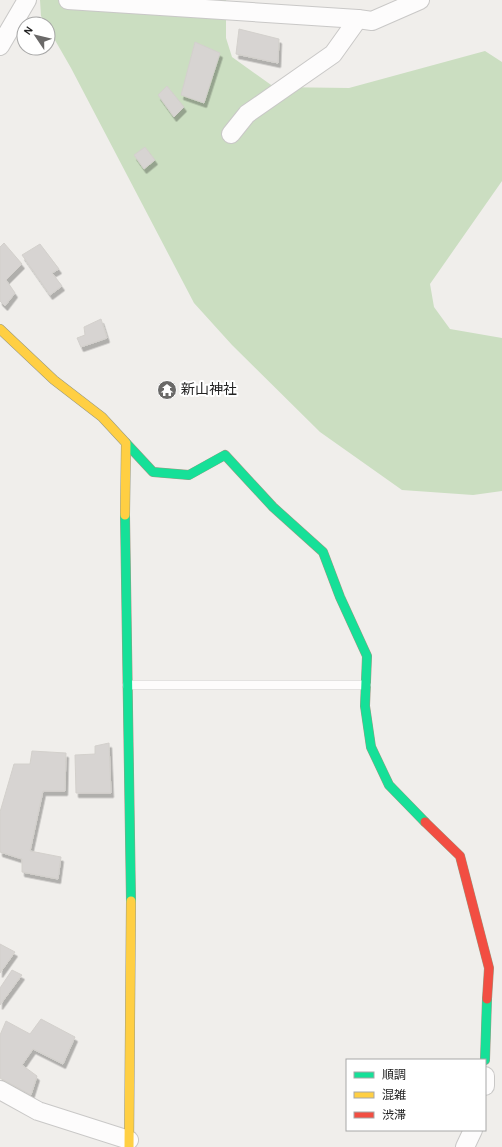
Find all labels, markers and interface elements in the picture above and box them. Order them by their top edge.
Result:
north arrow [16,16,56,56]
text: N [22,24,35,37]
temple icon: 新山神社 [156,379,178,401]
place label: 新山神社 [181,382,237,397]
legend [346,1059,486,1131]
text: 順調 [382,1069,406,1081]
text: 混雑 [382,1088,406,1101]
text: 渋滞 [382,1109,406,1121]

